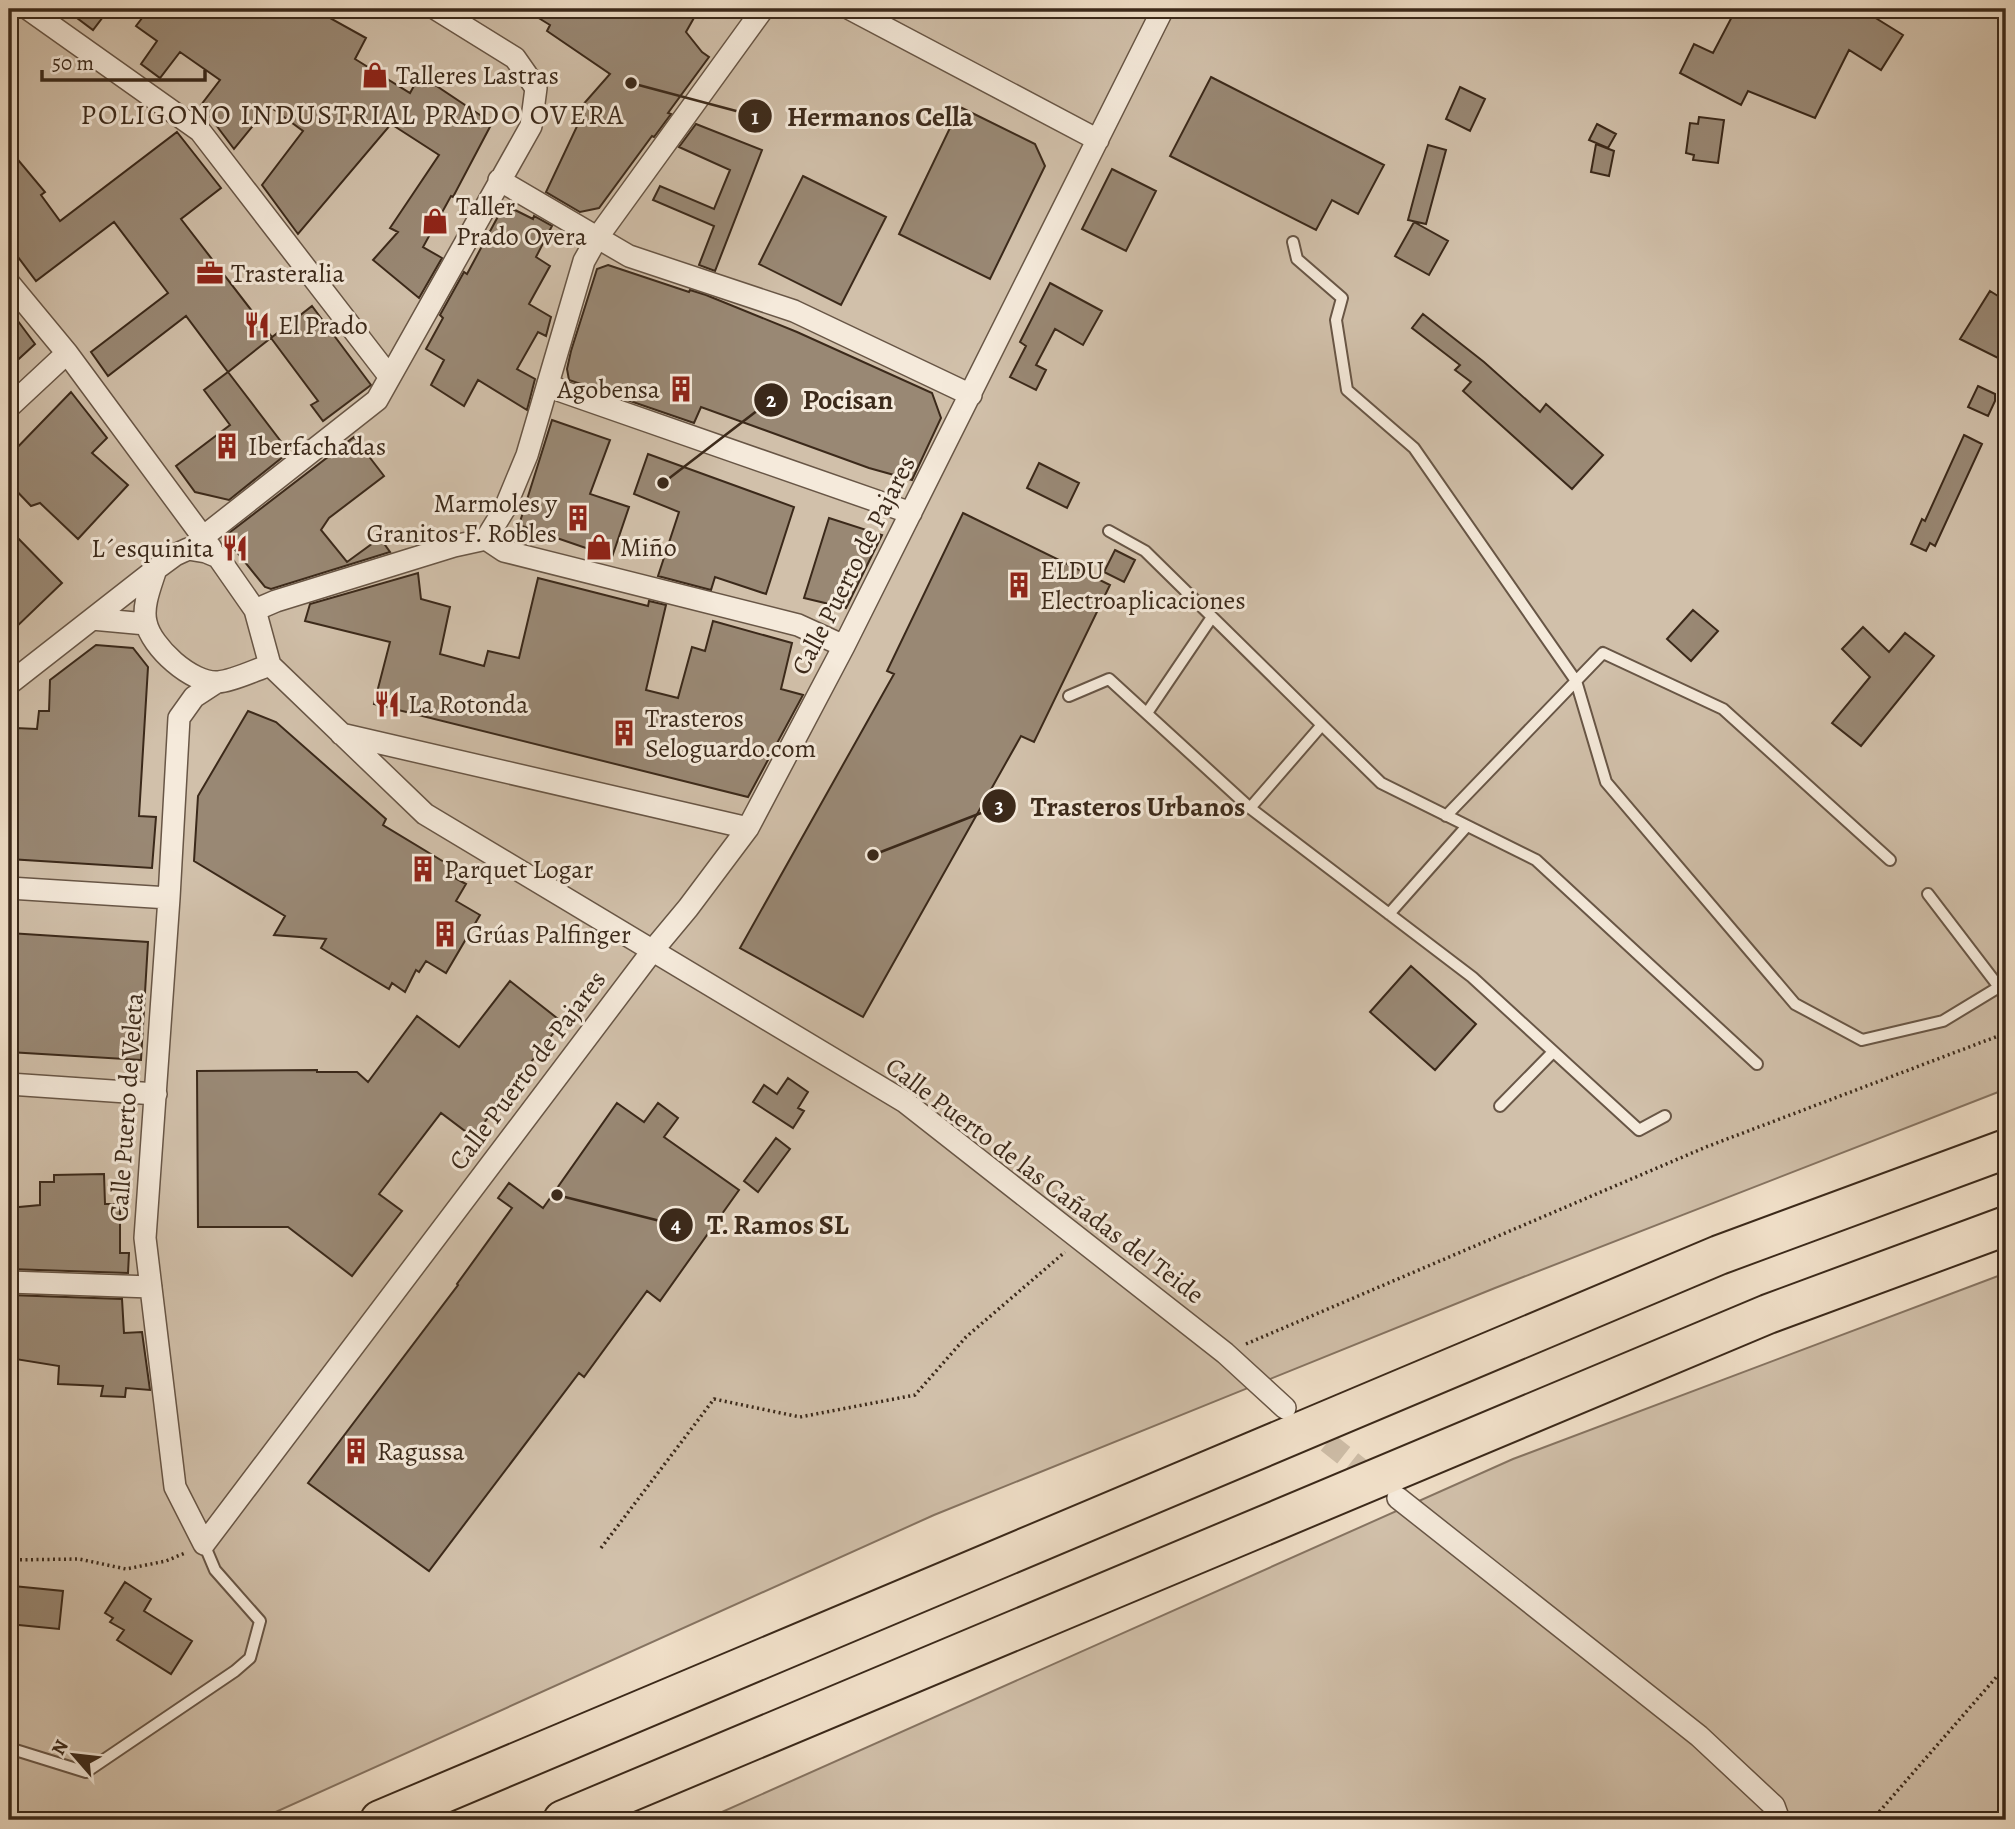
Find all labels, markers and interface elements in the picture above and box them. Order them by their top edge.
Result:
scale bar [42,38,205,82]
text: 50 m [52,49,94,77]
place label: Talleres Lastras [396,58,559,93]
shop icon: Talleres Lastras [360,60,390,90]
callout: Hermanos Cella [738,92,987,141]
district label: POLIGONO INDUSTRIAL PRADO OVERA [81,96,625,134]
text: Hermanos Cella [787,98,974,136]
text: 1 [751,103,759,131]
place label: Taller Prado Overa [456,189,587,254]
shop icon: Taller Prado Overa [420,206,450,236]
place label: Trasteralia [231,256,345,291]
office icon: Trasteralia [195,258,225,288]
place label: El Prado [278,308,368,343]
restaurant icon: El Prado [242,310,272,340]
place label: Agobensa [556,372,660,407]
building icon: Agobensa [666,374,696,404]
callout: Pocisan [754,375,907,424]
text: Pocisan [803,381,894,419]
text: 2 [766,386,776,414]
place label: Iberfachadas [248,429,386,464]
building icon: Iberfachadas [212,431,242,461]
street label: Calle Puerto de Pajares [783,450,924,681]
place label: Marmoles y Granitos F. Robles [366,486,557,551]
building icon: Marmoles y Granitos F. Robles [563,503,593,533]
place label: Miño [620,530,677,565]
place label: L´esquinita [91,531,214,566]
shop icon: Miño [584,532,614,562]
restaurant icon: L´esquinita [220,533,250,563]
place label: ELDU Electroaplicaciones [1040,553,1246,618]
building icon: ELDU Electroaplicaciones [1004,570,1034,600]
place label: La Rotonda [408,687,528,722]
restaurant icon: La Rotonda [372,689,402,719]
place label: Trasteros Seloguardo.com [645,701,816,766]
building icon: Trasteros Seloguardo.com [609,718,639,748]
callout: Trasteros Urbanos [981,782,1259,831]
text: Trasteros Urbanos [1031,788,1245,826]
text: 3 [994,792,1004,820]
place label: Parquet Logar [444,852,593,887]
building icon: Parquet Logar [408,854,438,884]
place label: Grúas Palfinger [466,917,631,952]
building icon: Grúas Palfinger [430,919,460,949]
street label: Calle Puerto de Pajares [441,963,614,1177]
street label: Calle Puerto de Veleta [101,991,152,1223]
street label: Calle Puerto de las Cañadas del Teide [878,1049,1211,1312]
callout: T. Ramos SL [658,1200,863,1249]
text: T. Ramos SL [707,1206,849,1244]
text: 4 [671,1211,681,1239]
place label: Ragussa [377,1434,465,1469]
building icon: Ragussa [341,1436,371,1466]
north arrow [38,1720,108,1790]
text: N [45,1735,75,1760]

